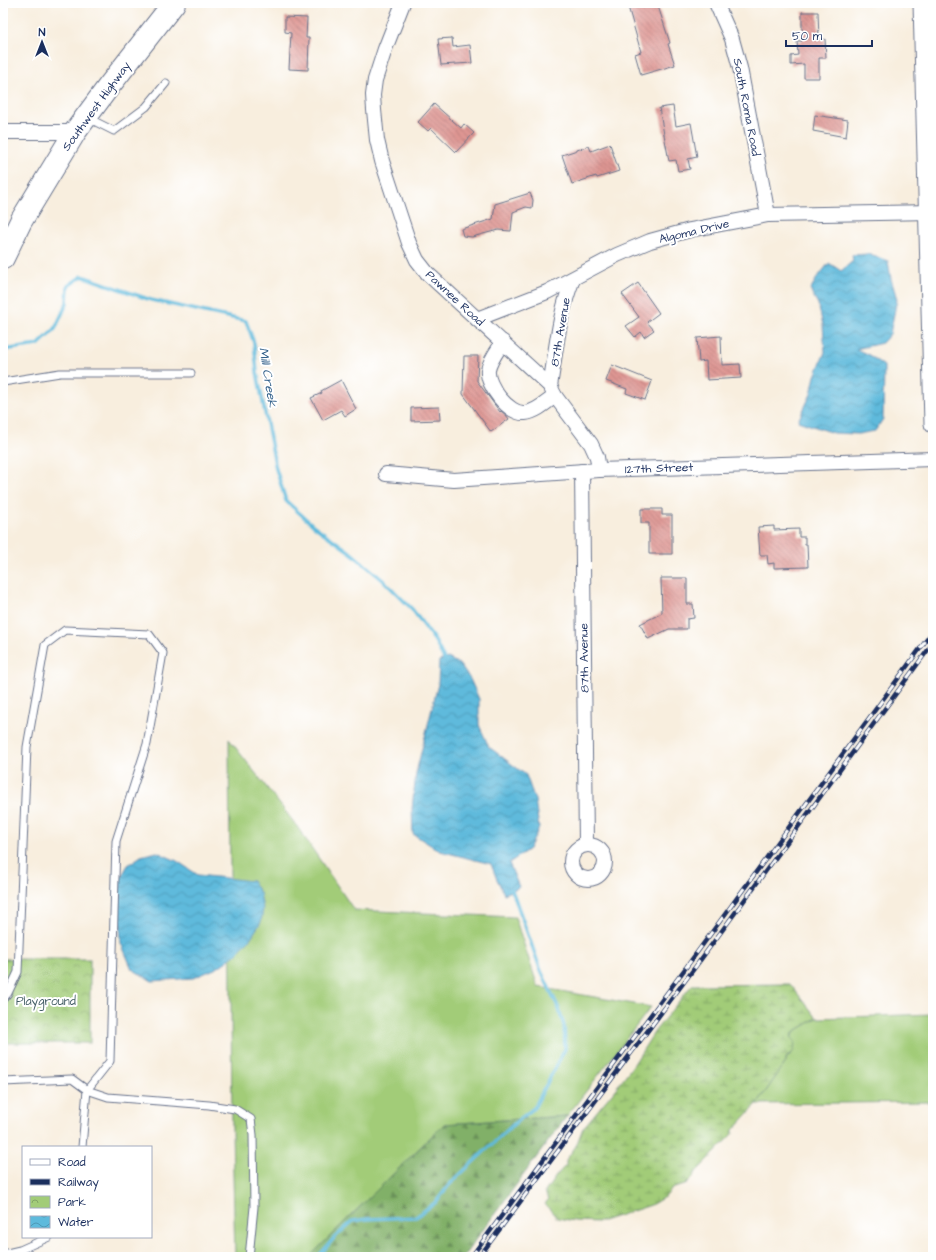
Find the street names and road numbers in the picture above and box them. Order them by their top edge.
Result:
street label: South Roma Road [729,57,764,157]
street label: Southwest Highway [58,58,136,155]
street label: Algoma Drive [657,215,732,249]
street label: Pawnee Road [422,267,488,330]
street label: 87th Avenue [546,296,575,368]
street label: 127th Street [625,459,694,478]
street label: 87th Avenue [575,622,594,693]

